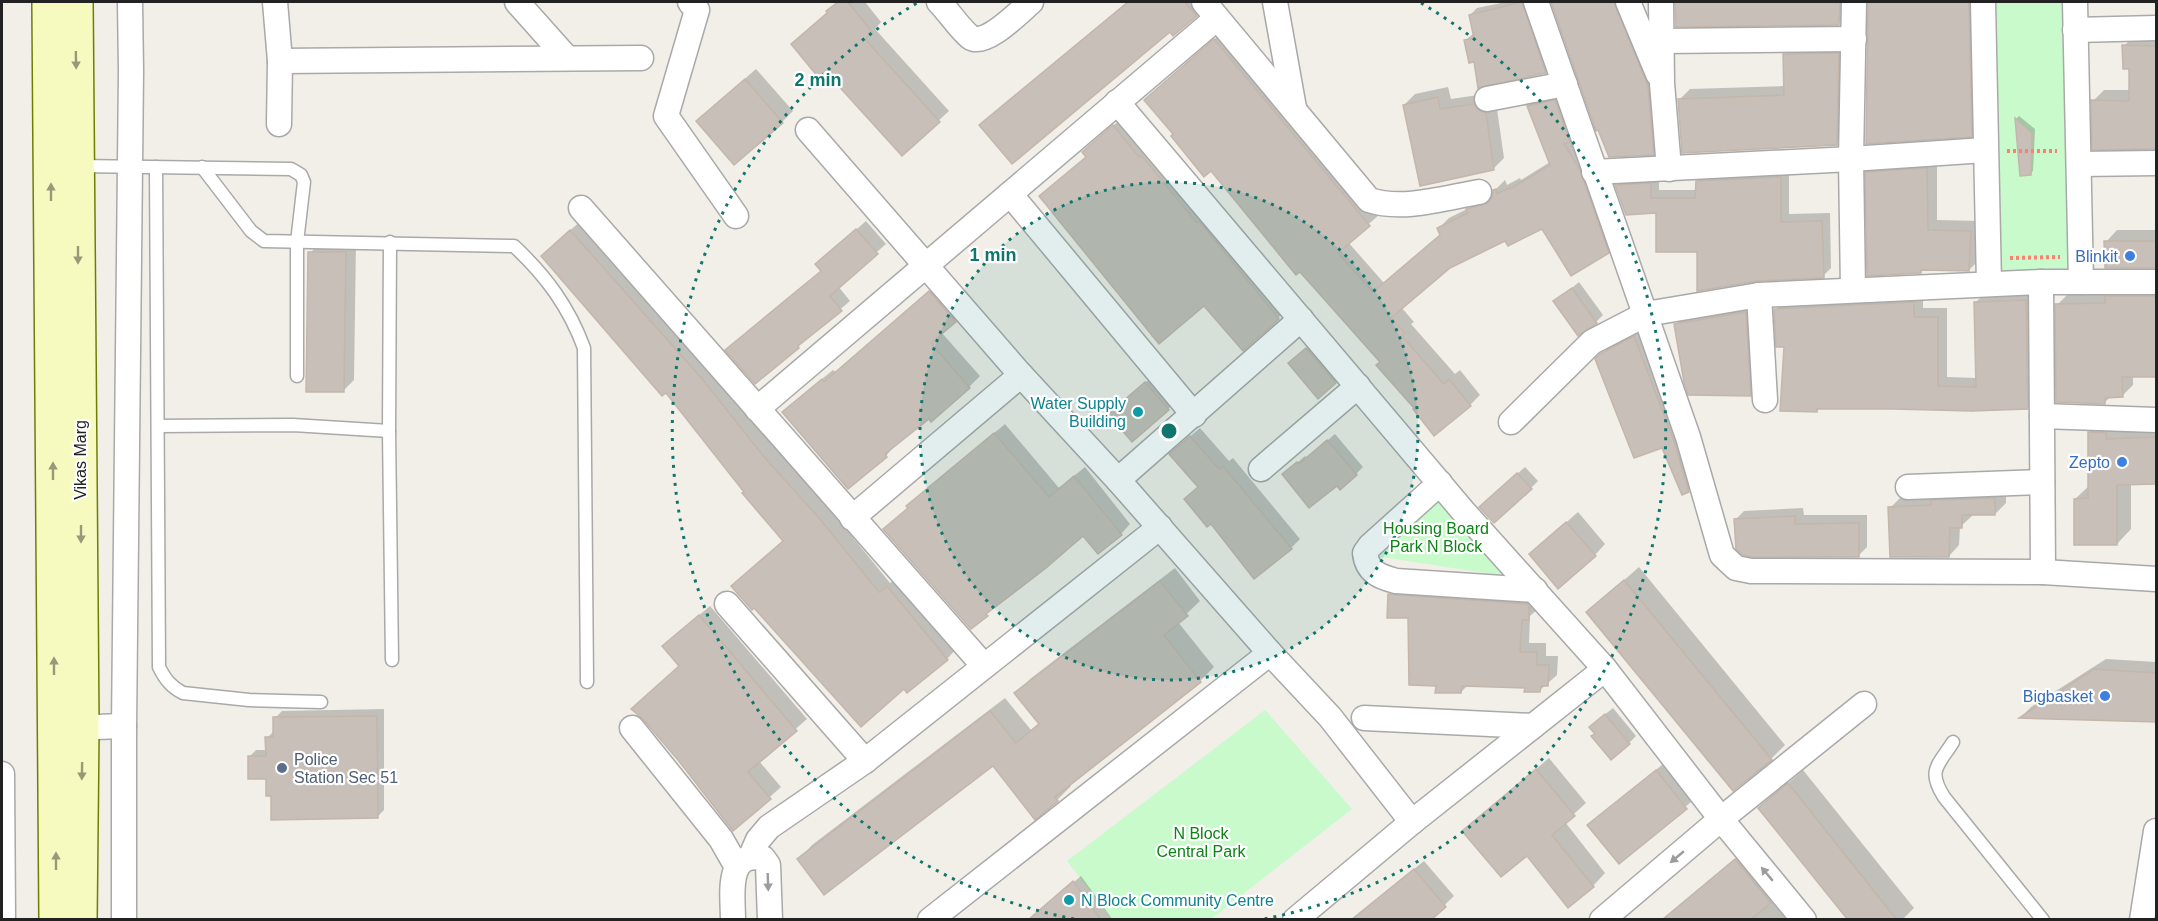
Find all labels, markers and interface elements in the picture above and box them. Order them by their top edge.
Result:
one-way arrow [71,50,81,69]
text: 2 min [794,70,842,90]
one-way arrow [46,183,56,202]
one-way arrow [73,245,83,264]
text: 1 min [969,245,1017,265]
place label: Blinkit [2075,248,2119,265]
marker: Blinkit [2123,249,2137,263]
place label: Water Supply Building [1031,395,1126,430]
marker: Water Supply Building [1131,405,1145,419]
street label: Vikas Marg [72,420,89,500]
centre of rings [1159,421,1179,441]
place label: Zepto [2069,454,2110,471]
marker: Zepto [2115,455,2129,469]
one-way arrow [48,462,58,481]
park label: Housing Board Park N Block [1383,520,1489,555]
one-way arrow [76,524,86,543]
one-way arrow [50,657,59,676]
place label: Bigbasket [2023,688,2094,705]
marker: Bigbasket [2098,689,2112,703]
place label: Police Station Sec 51 [294,751,398,786]
one-way arrow [77,761,86,780]
marker: Police Station Sec 51 [275,761,289,775]
park label: N Block Central Park [1157,825,1246,860]
one-way arrow [1670,850,1685,863]
one-way arrow [51,852,61,871]
one-way arrow [1761,867,1774,882]
one-way arrow [764,873,773,892]
place label: N Block Community Centre [1081,892,1274,909]
marker: N Block Community Centre [1062,893,1076,907]

